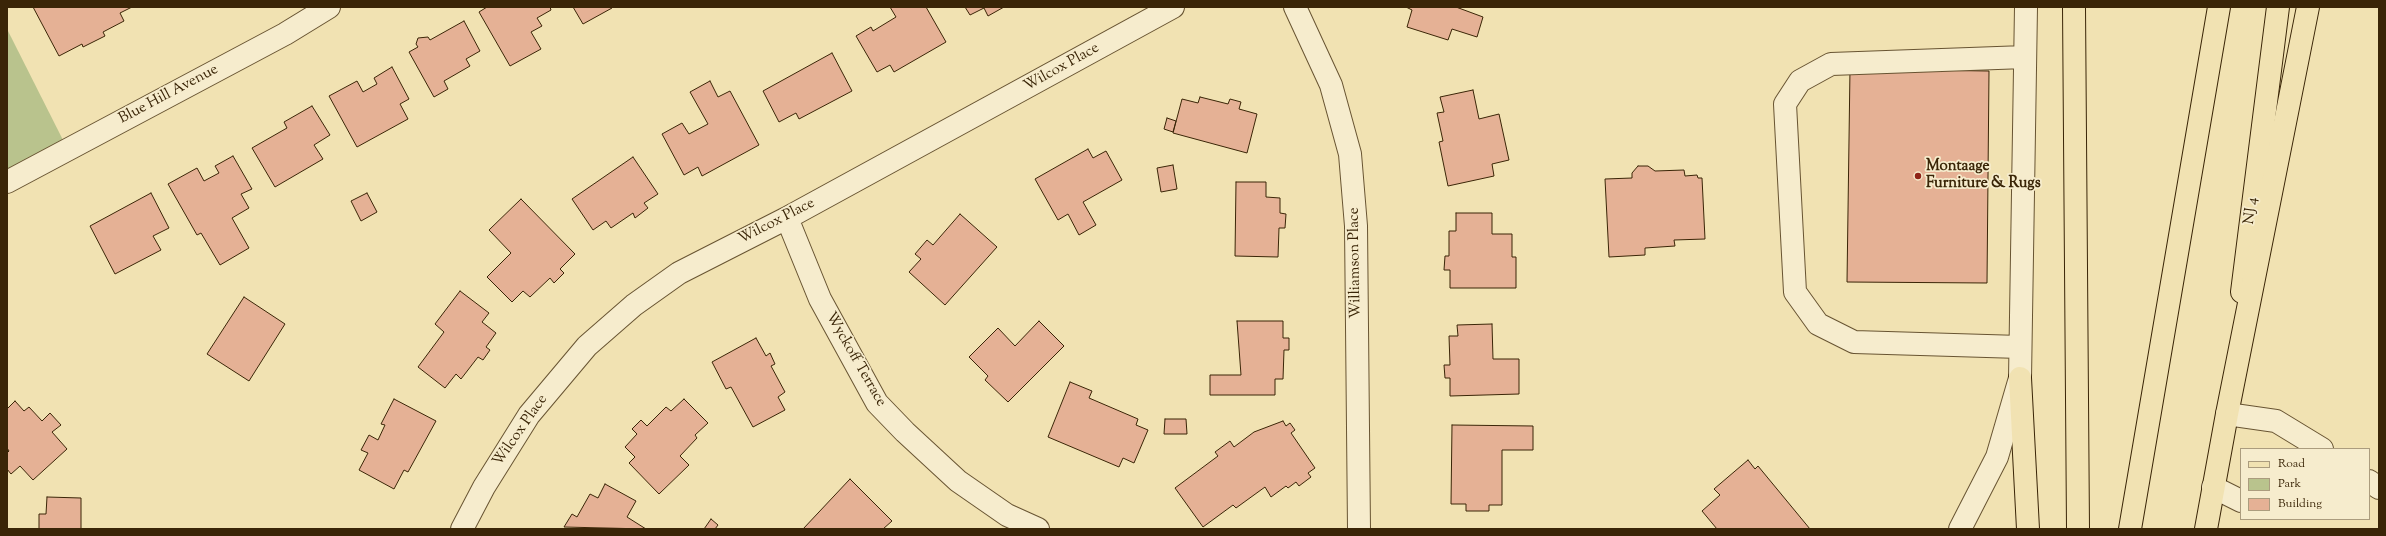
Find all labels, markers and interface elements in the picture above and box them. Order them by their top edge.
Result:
street label: Wilcox Place [1021,40,1103,96]
street label: Blue Hill Avenue [116,61,222,129]
place label: Montaage Furniture & Rugs [1926,158,2041,193]
marker: Montaage Furniture & Rugs [1913,171,1923,181]
street label: Wilcox Place [736,195,818,249]
street label: NJ 4 [2241,196,2263,226]
street label: Williamson Place [1346,207,1366,319]
street label: Wyckoff Terrace [821,310,889,410]
street label: Wilcox Place [490,392,552,470]
legend [2240,448,2370,520]
text: Road [2278,455,2305,473]
text: Park [2278,475,2301,493]
text: Building [2278,495,2322,513]

